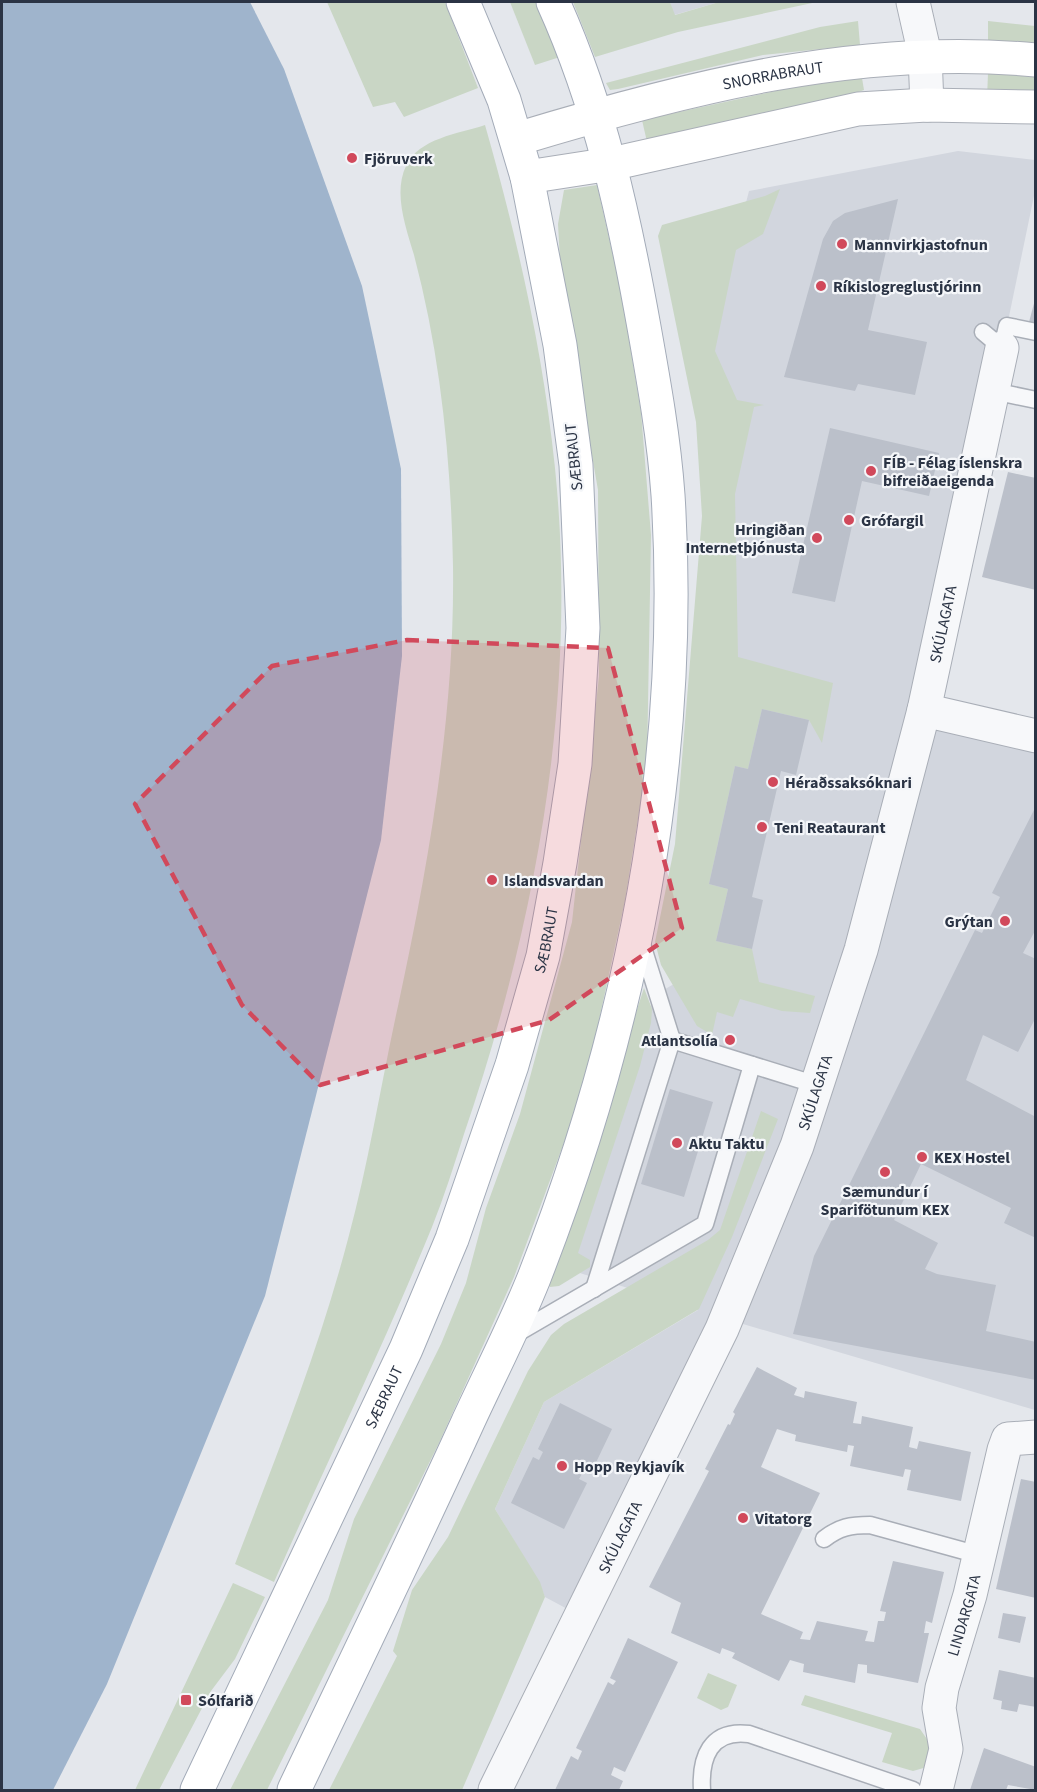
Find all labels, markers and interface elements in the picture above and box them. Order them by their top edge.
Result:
street label: SNORRABRAUT [721,56,825,96]
place label: Fjöruverk [364,148,433,170]
marker: Fjöruverk [345,151,359,165]
place label: Mannvirkjastofnun [854,234,988,256]
marker: Mannvirkjastofnun [835,237,849,251]
place label: Ríkislogreglustjórinn [833,276,981,298]
marker: Ríkislogreglustjórinn [814,279,828,293]
street label: SÆBRAUT [559,422,588,492]
place label: FÍB - Félag íslenskra bifreiðaeigenda [883,452,1022,492]
marker: FÍB - Félag íslenskra bifreiðaeigenda [864,464,878,478]
place label: Grófargil [861,510,924,532]
marker: Grófargil [842,513,856,527]
place label: Hringiðan Internetþjónusta [685,519,805,559]
marker: Hringiðan Internetþjónusta [810,531,824,545]
street label: SKÚLAGATA [924,583,963,665]
place label: Héraðssaksóknari [785,772,912,794]
marker: Héraðssaksóknari [766,775,780,789]
place label: Teni Reataurant [774,817,886,839]
marker: Teni Reataurant [755,820,769,834]
place label: Islandsvardan [504,870,604,892]
marker: Islandsvardan [485,873,499,887]
street label: SÆBRAUT [529,904,564,976]
place label: Grýtan [945,911,993,933]
marker: Grýtan [998,914,1012,928]
place label: Atlantsolía [640,1030,718,1052]
marker: Atlantsolía [723,1033,737,1047]
street label: SKÚLAGATA [793,1052,838,1133]
place label: Aktu Taktu [688,1133,765,1155]
marker: Aktu Taktu [670,1136,684,1150]
place label: KEX Hostel [934,1147,1010,1169]
marker: KEX Hostel [915,1150,929,1164]
marker: Sæmundur í Sparifötunum KEX [878,1165,892,1179]
place label: Sæmundur í Sparifötunum KEX [821,1181,949,1221]
street label: SÆBRAUT [360,1362,409,1433]
place label: Hopp Reykjavík [574,1456,685,1478]
marker: Hopp Reykjavík [555,1459,569,1473]
street label: SKÚLAGATA [593,1497,648,1578]
place label: Vitatorg [754,1508,812,1530]
marker: Vitatorg [736,1511,750,1525]
street label: LINDARGATA [942,1572,987,1659]
place label: Sólfarið [198,1690,254,1712]
marker: Sólfarið [179,1693,193,1707]

